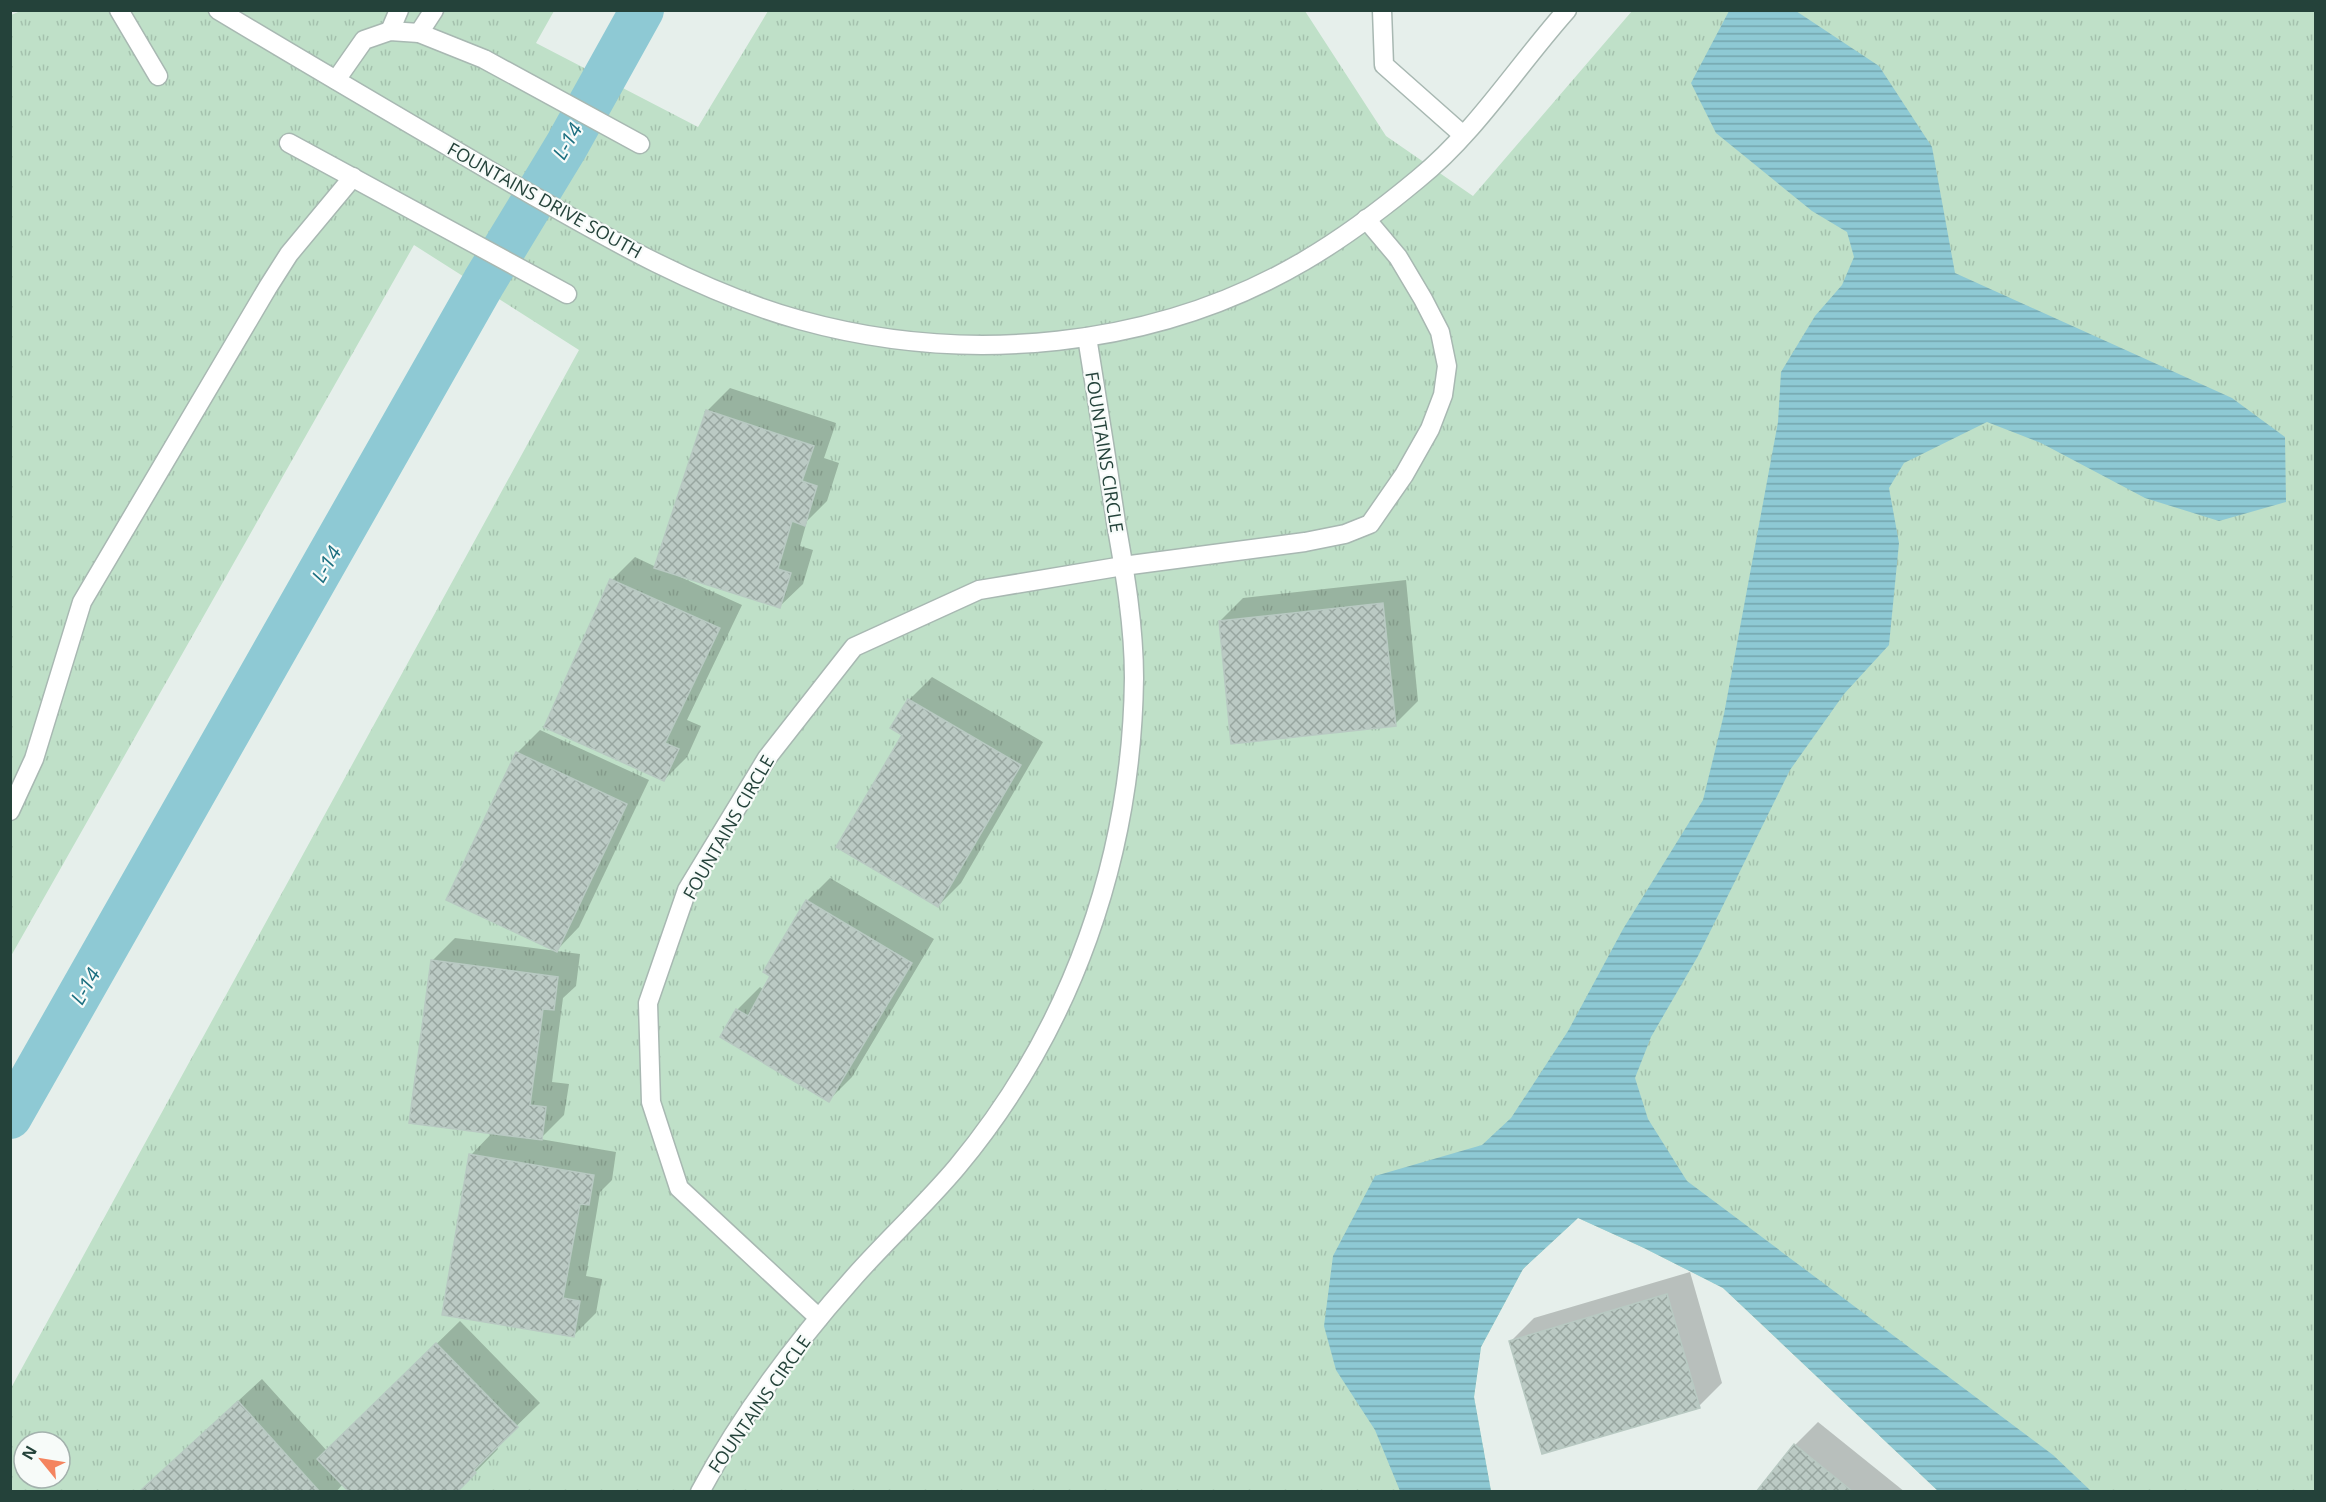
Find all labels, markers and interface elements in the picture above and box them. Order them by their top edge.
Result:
water label: L-14 [546,118,588,164]
street label: FOUNTAINS DRIVE SOUTH [443,136,647,264]
street label: FOUNTAINS CIRCLE [1080,370,1130,534]
water label: L-14 [305,541,347,587]
street label: FOUNTAINS CIRCLE [677,751,779,903]
water label: L-14 [64,963,106,1009]
street label: FOUNTAINS CIRCLE [703,1331,815,1477]
north arrow [12,1430,72,1490]
text: N [16,1441,42,1464]

